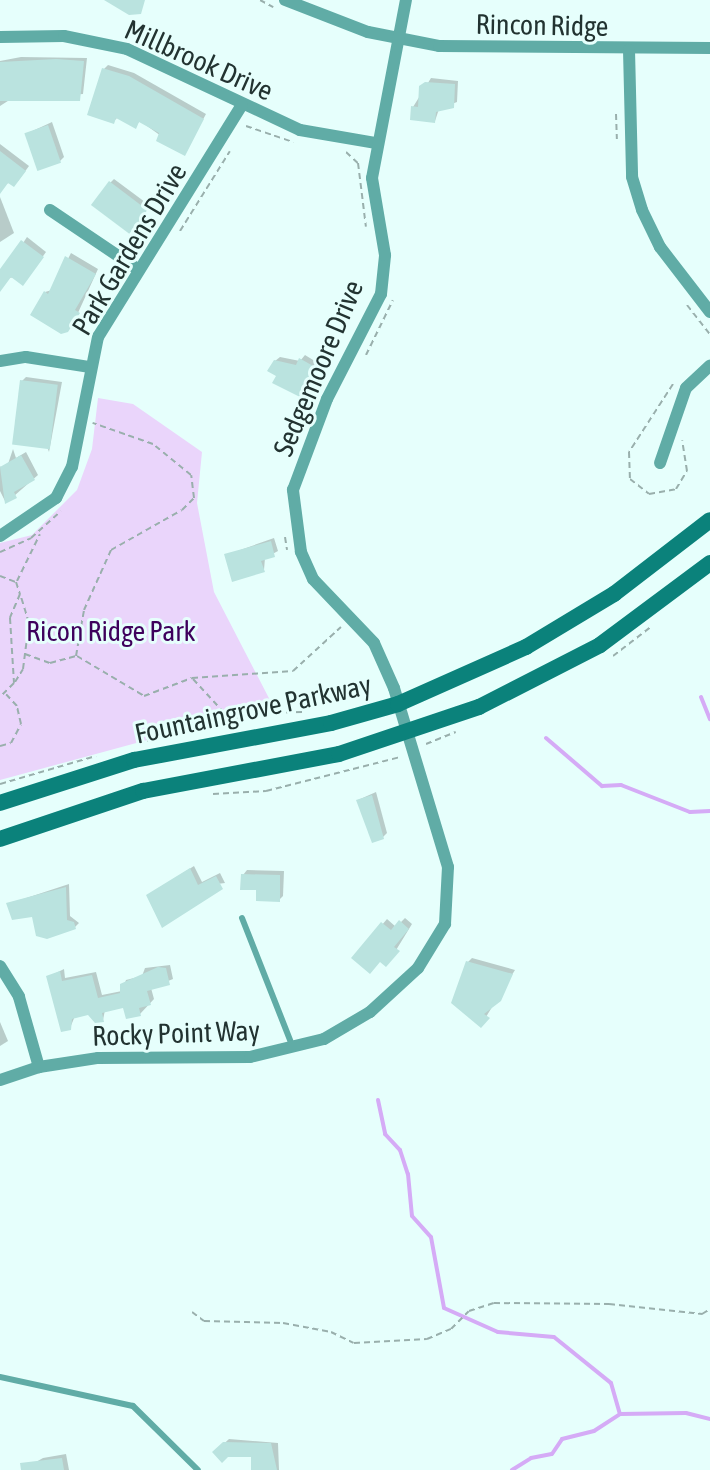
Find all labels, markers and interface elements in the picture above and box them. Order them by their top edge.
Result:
street label: Rincon Ridge [475,7,609,43]
street label: Millbrook Drive [120,12,278,108]
street label: Park Gardens Drive [65,157,193,341]
street label: Sedgemoore Drive [266,275,370,461]
park label: Ricon Ridge Park [26,614,196,648]
street label: Fountaingrove Parkway [132,668,374,750]
street label: Rocky Point Way [92,1013,260,1053]

